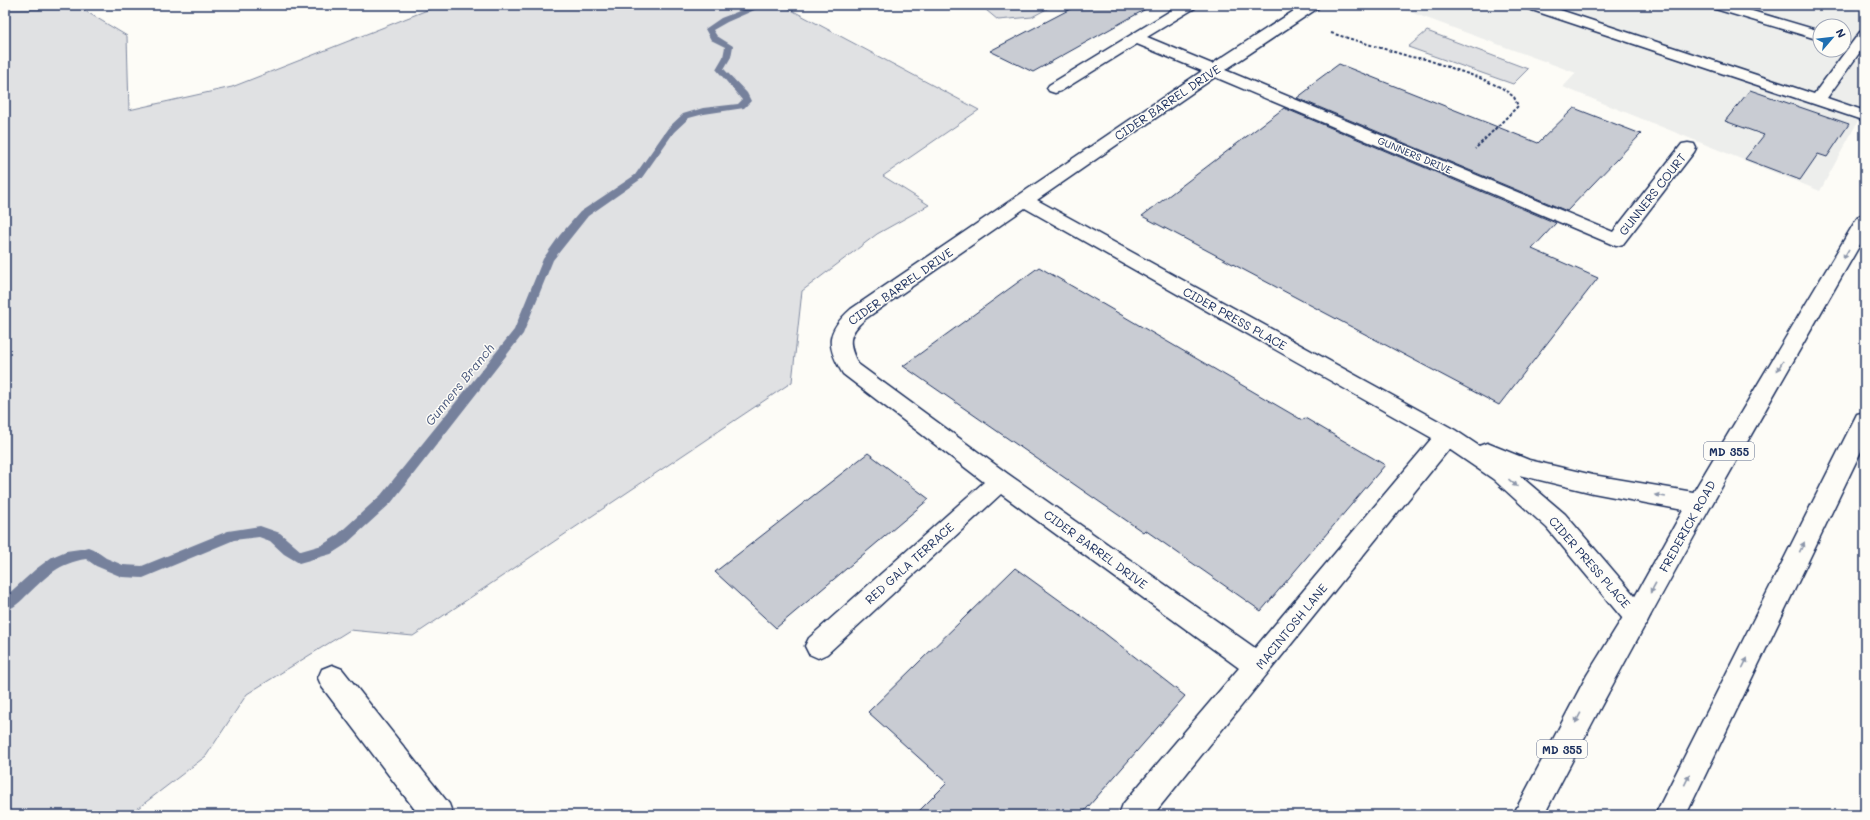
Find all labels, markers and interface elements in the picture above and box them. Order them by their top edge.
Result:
north arrow [1812,18,1852,58]
text: N [1833,26,1850,40]
street label: CIDER BARREL DRIVE [1111,61,1223,143]
street label: GUNNERS DRIVE [1376,133,1455,177]
street label: GUNNERS COURT [1615,149,1689,238]
street label: CIDER BARREL DRIVE [844,244,956,328]
one-way arrow [1842,248,1849,259]
street label: CIDER PRESS PLACE [1180,283,1290,353]
water label: Gunners Branch [421,339,497,429]
one-way arrow [1776,360,1783,372]
road number: MD 355 [1704,442,1754,460]
street label: FREDERICK ROAD [1655,477,1719,575]
one-way arrow [1507,478,1518,487]
one-way arrow [1654,493,1666,499]
street label: CIDER BARREL DRIVE [1041,506,1151,592]
street label: CIDER PRESS PLACE [1546,513,1634,611]
street label: RED GALA TERRACE [861,519,957,607]
one-way arrow [1799,541,1805,553]
street label: MACINTOSH LANE [1252,580,1330,672]
one-way arrow [1649,582,1656,594]
one-way arrow [1741,658,1748,669]
one-way arrow [1575,712,1582,724]
road number: MD 355 [1537,740,1587,758]
one-way arrow [1684,774,1690,786]

